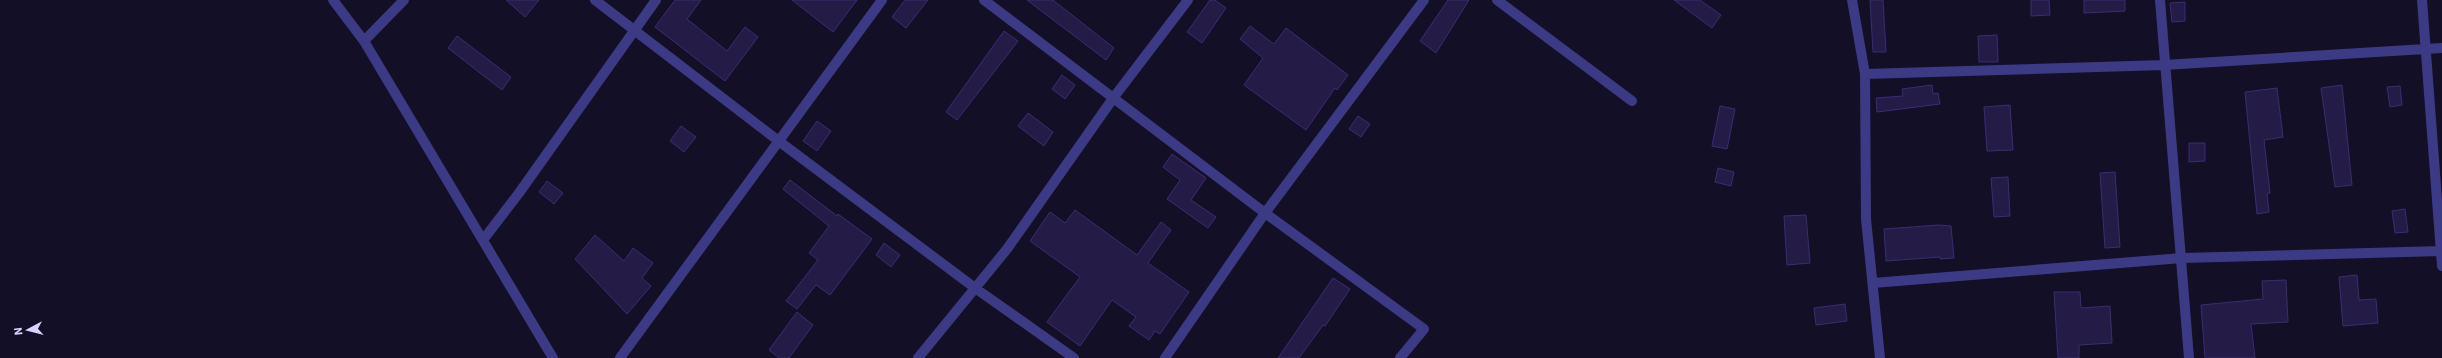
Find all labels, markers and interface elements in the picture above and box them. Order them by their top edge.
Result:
north arrow [8,310,48,350]
text: N [11,326,26,336]

